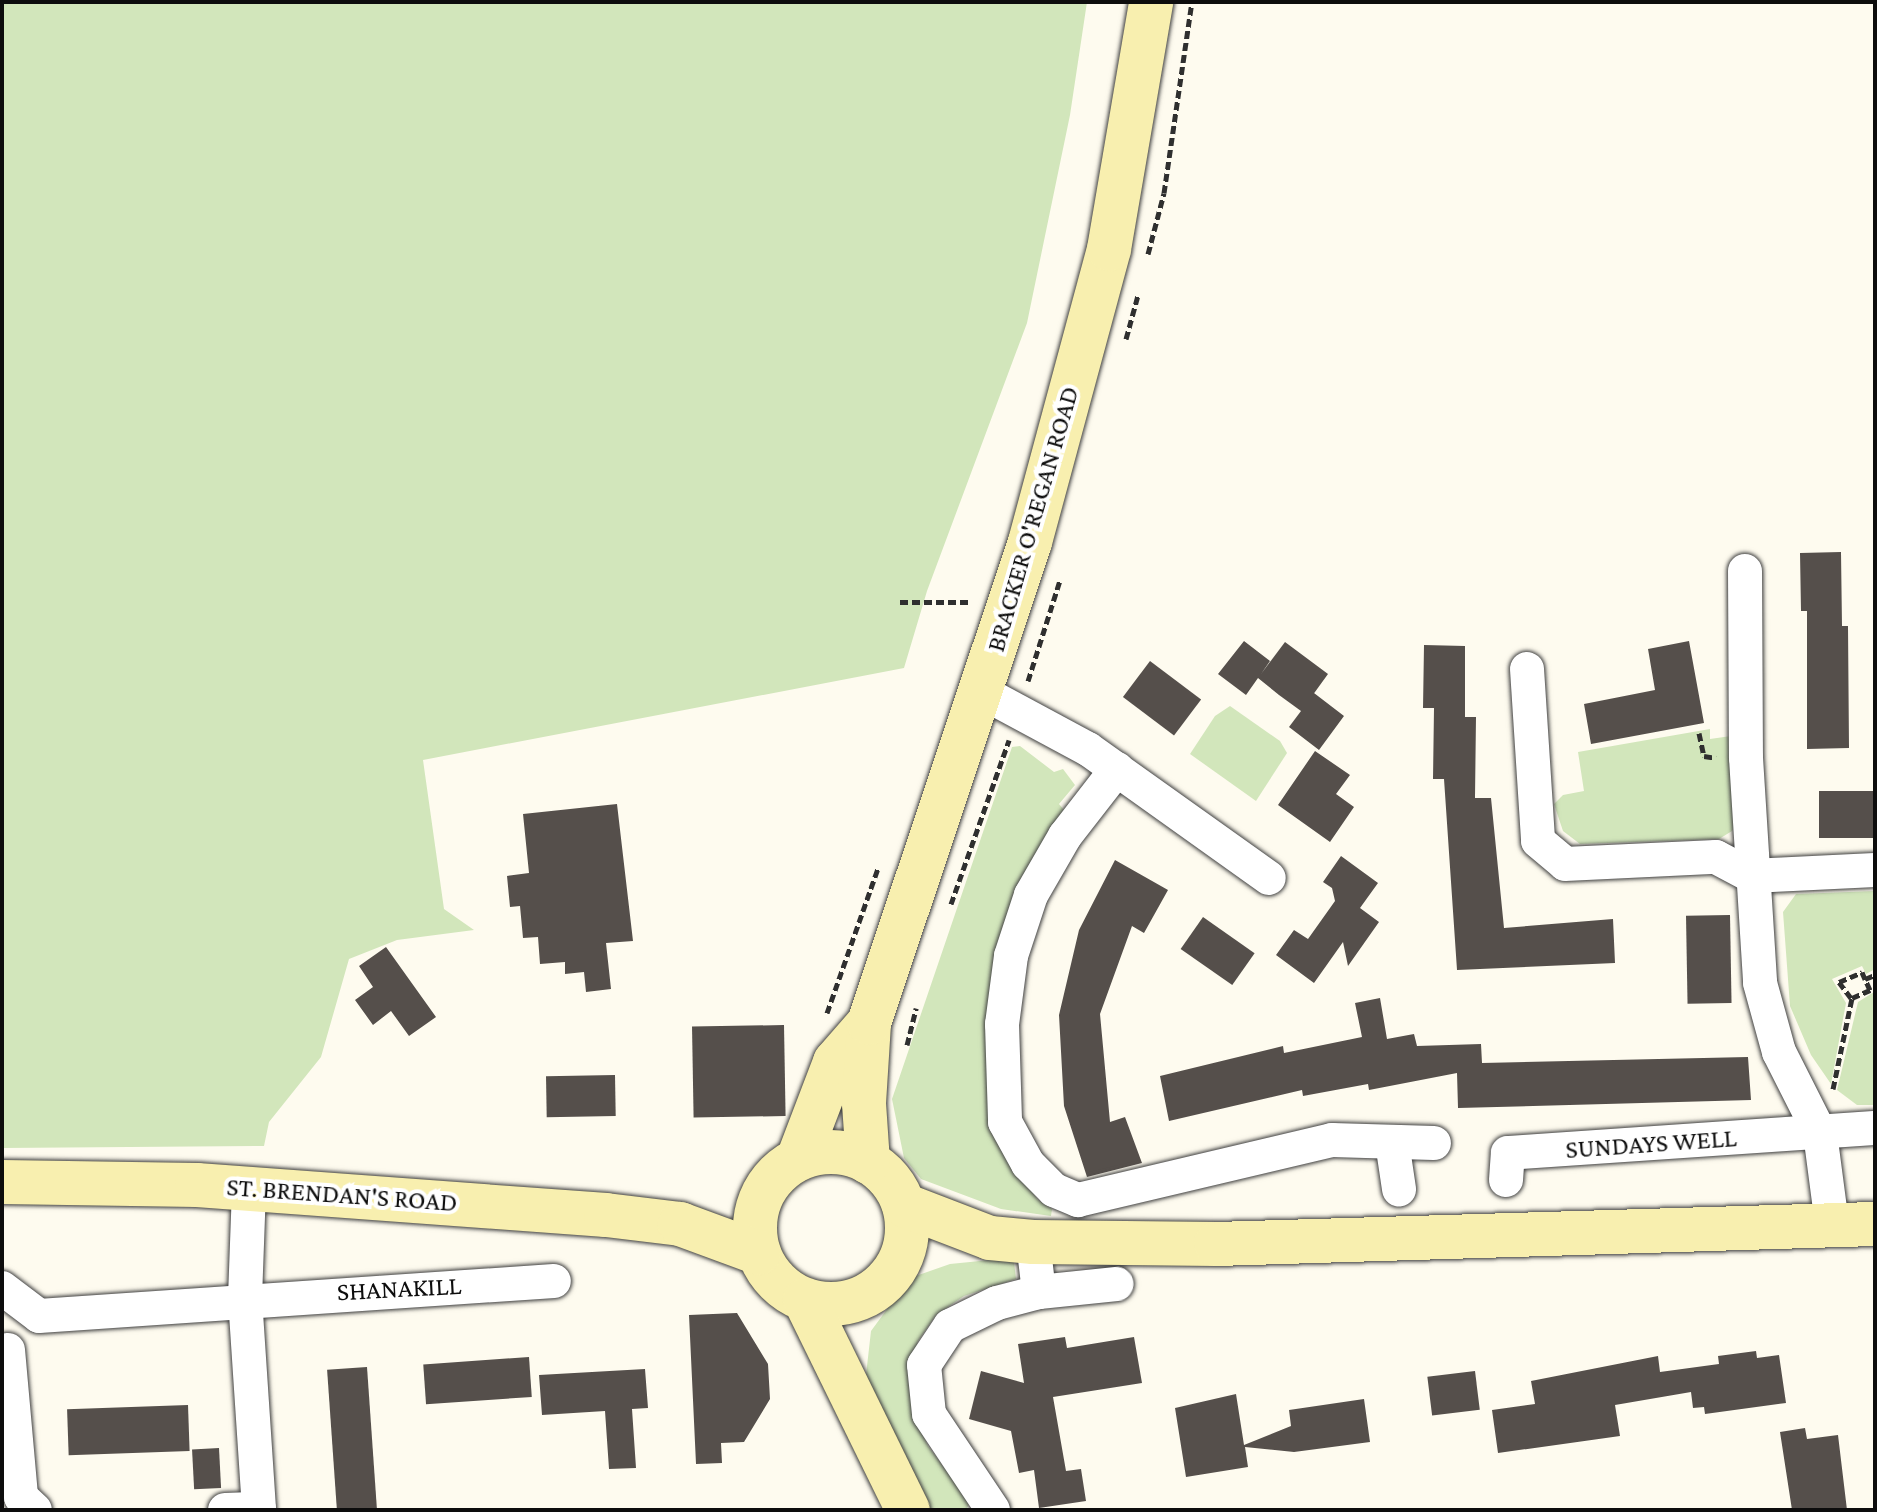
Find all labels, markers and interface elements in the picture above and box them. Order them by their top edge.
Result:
street label: BRACKER O'REGAN ROAD [980,383,1086,655]
street label: SUNDAYS WELL [1564,1122,1738,1166]
street label: ST. BRENDAN'S ROAD [225,1171,459,1219]
street label: SHANAKILL [336,1270,462,1308]

